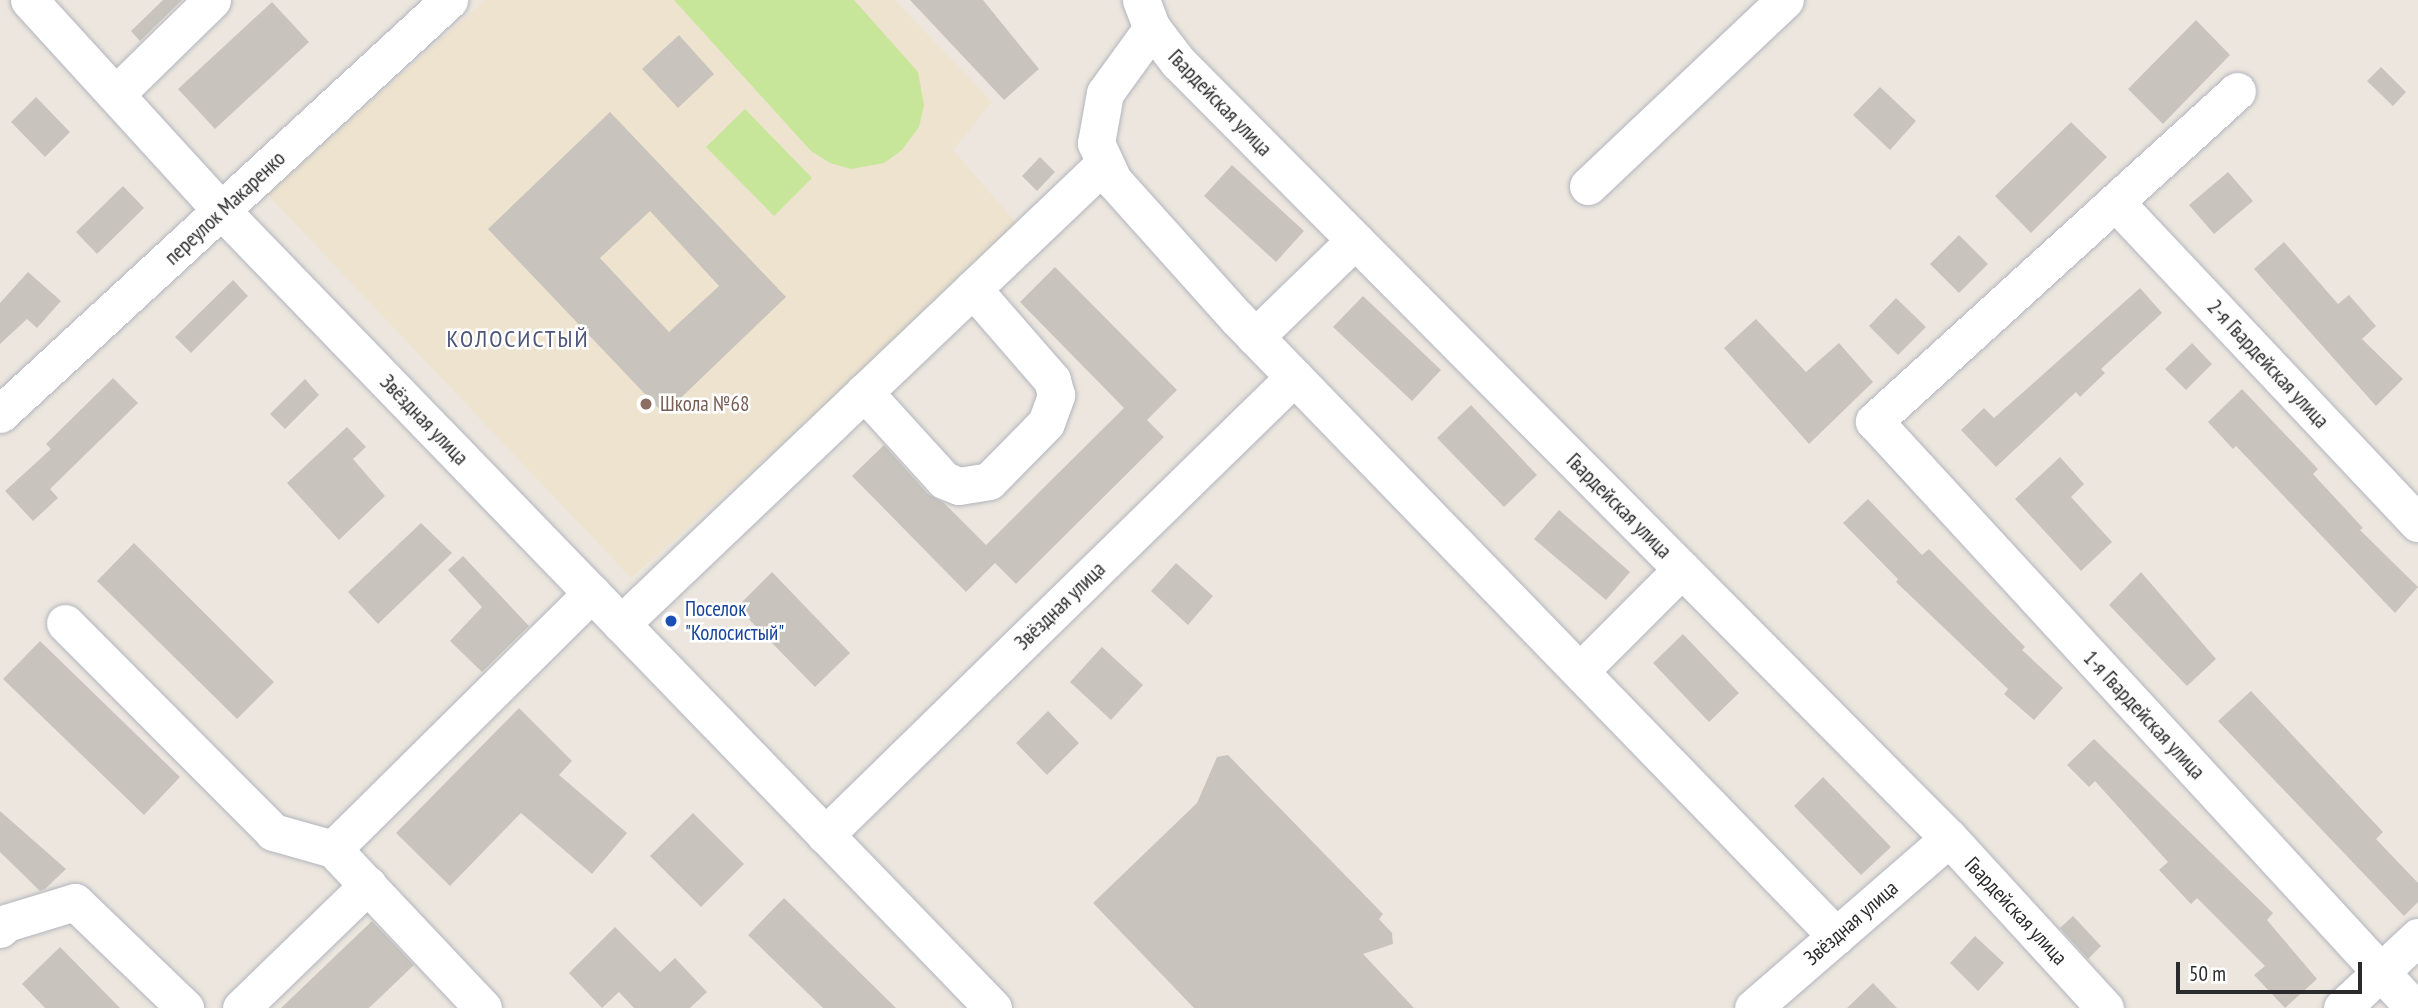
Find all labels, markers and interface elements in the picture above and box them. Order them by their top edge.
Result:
street label: Гвардейская улица [1163,44,1277,162]
street label: переулок Макаренко [160,146,290,270]
street label: 2-я Гвардейская улица [2202,295,2334,433]
district label: КОЛОСИСТЫЙ [448,325,588,353]
street label: Звёздная улица [375,370,473,470]
place label: Школа №68 [660,391,749,417]
marker: Школа №68 [638,396,654,412]
street label: Гвардейская улица [1561,448,1677,564]
street label: Звёздная улица [1010,557,1110,655]
place label: Поселок "Колосистый" [685,596,784,646]
marker: Поселок "Колосистый" [663,613,679,629]
street label: 1-я Гвардейская улица [2078,646,2210,784]
street label: Гвардейская улица [1960,852,2072,970]
street label: Звёздная улица [1799,875,1903,971]
scale bar [2180,948,2366,992]
text: 50 m [2189,960,2226,987]

